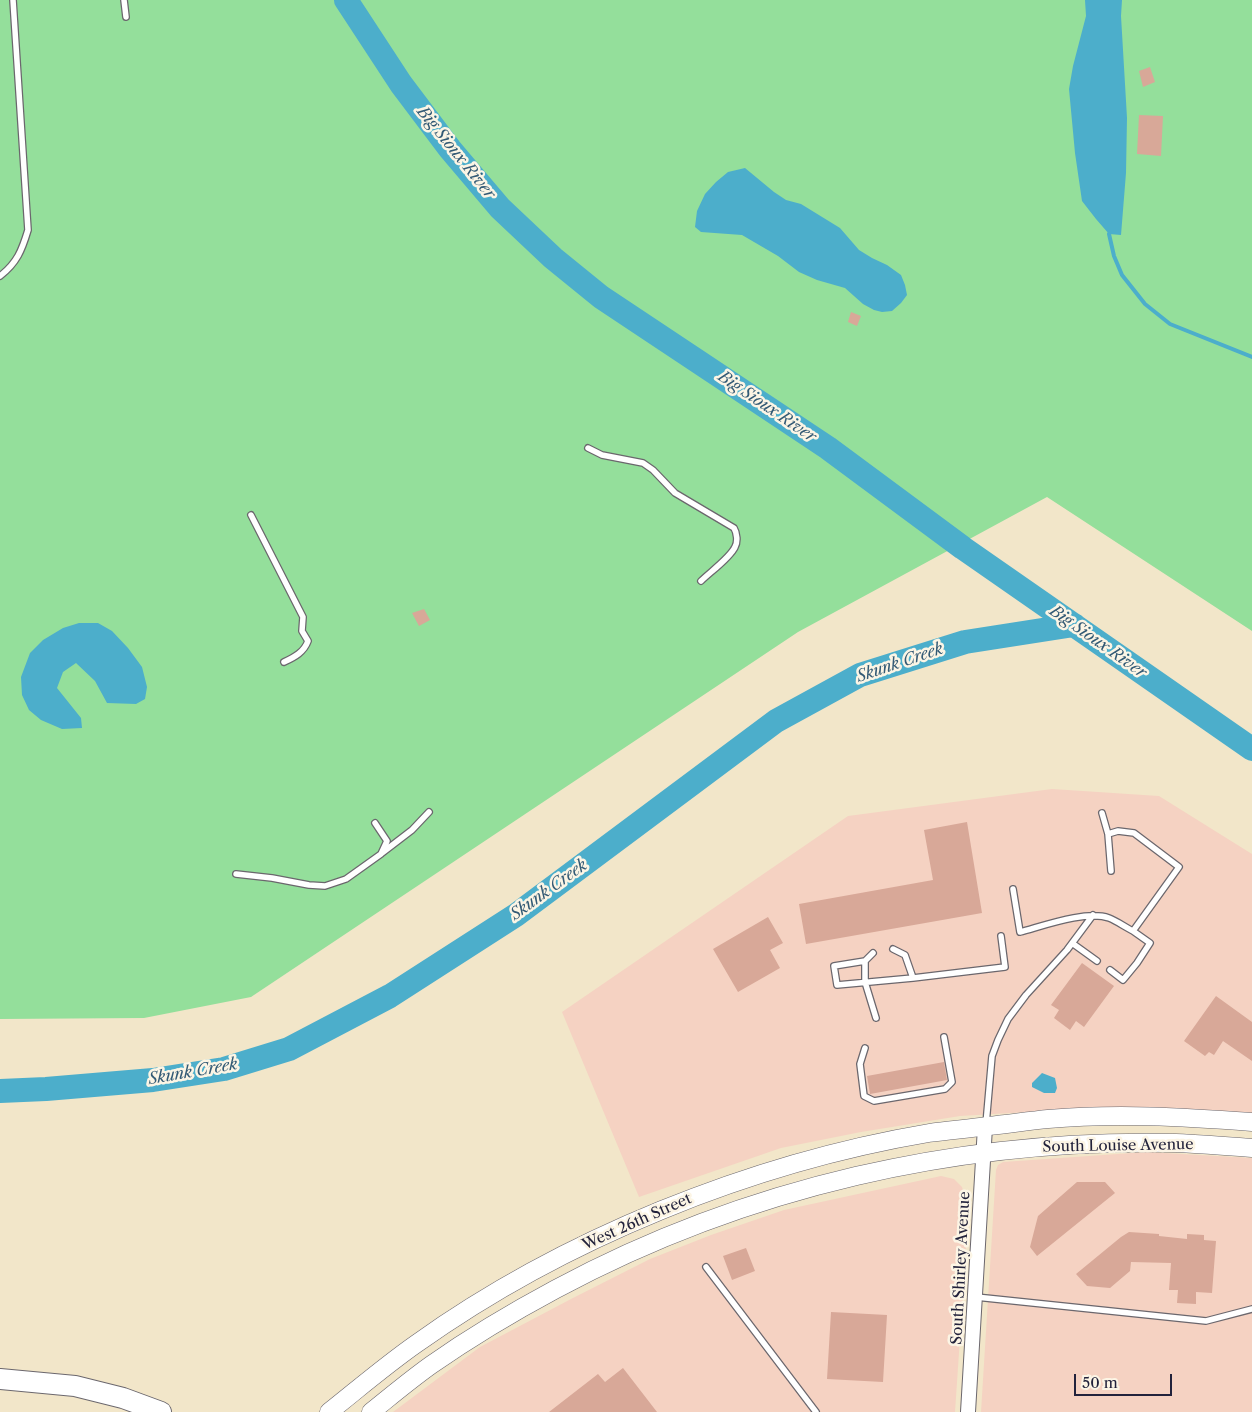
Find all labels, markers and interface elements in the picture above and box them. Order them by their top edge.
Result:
water label: Big Sioux River [413,103,499,203]
water label: Big Sioux River [714,367,820,447]
water label: Big Sioux River [1046,601,1150,683]
water label: Skunk Creek [854,639,946,687]
water label: Skunk Creek [507,856,591,924]
water label: Skunk Creek [147,1055,239,1089]
street label: South Louise Avenue [1042,1136,1194,1156]
street label: West 26th Street [579,1190,695,1254]
street label: South Shirley Avenue [948,1191,974,1345]
scale bar [1077,1364,1174,1396]
text: 50 m [1082,1373,1118,1392]

